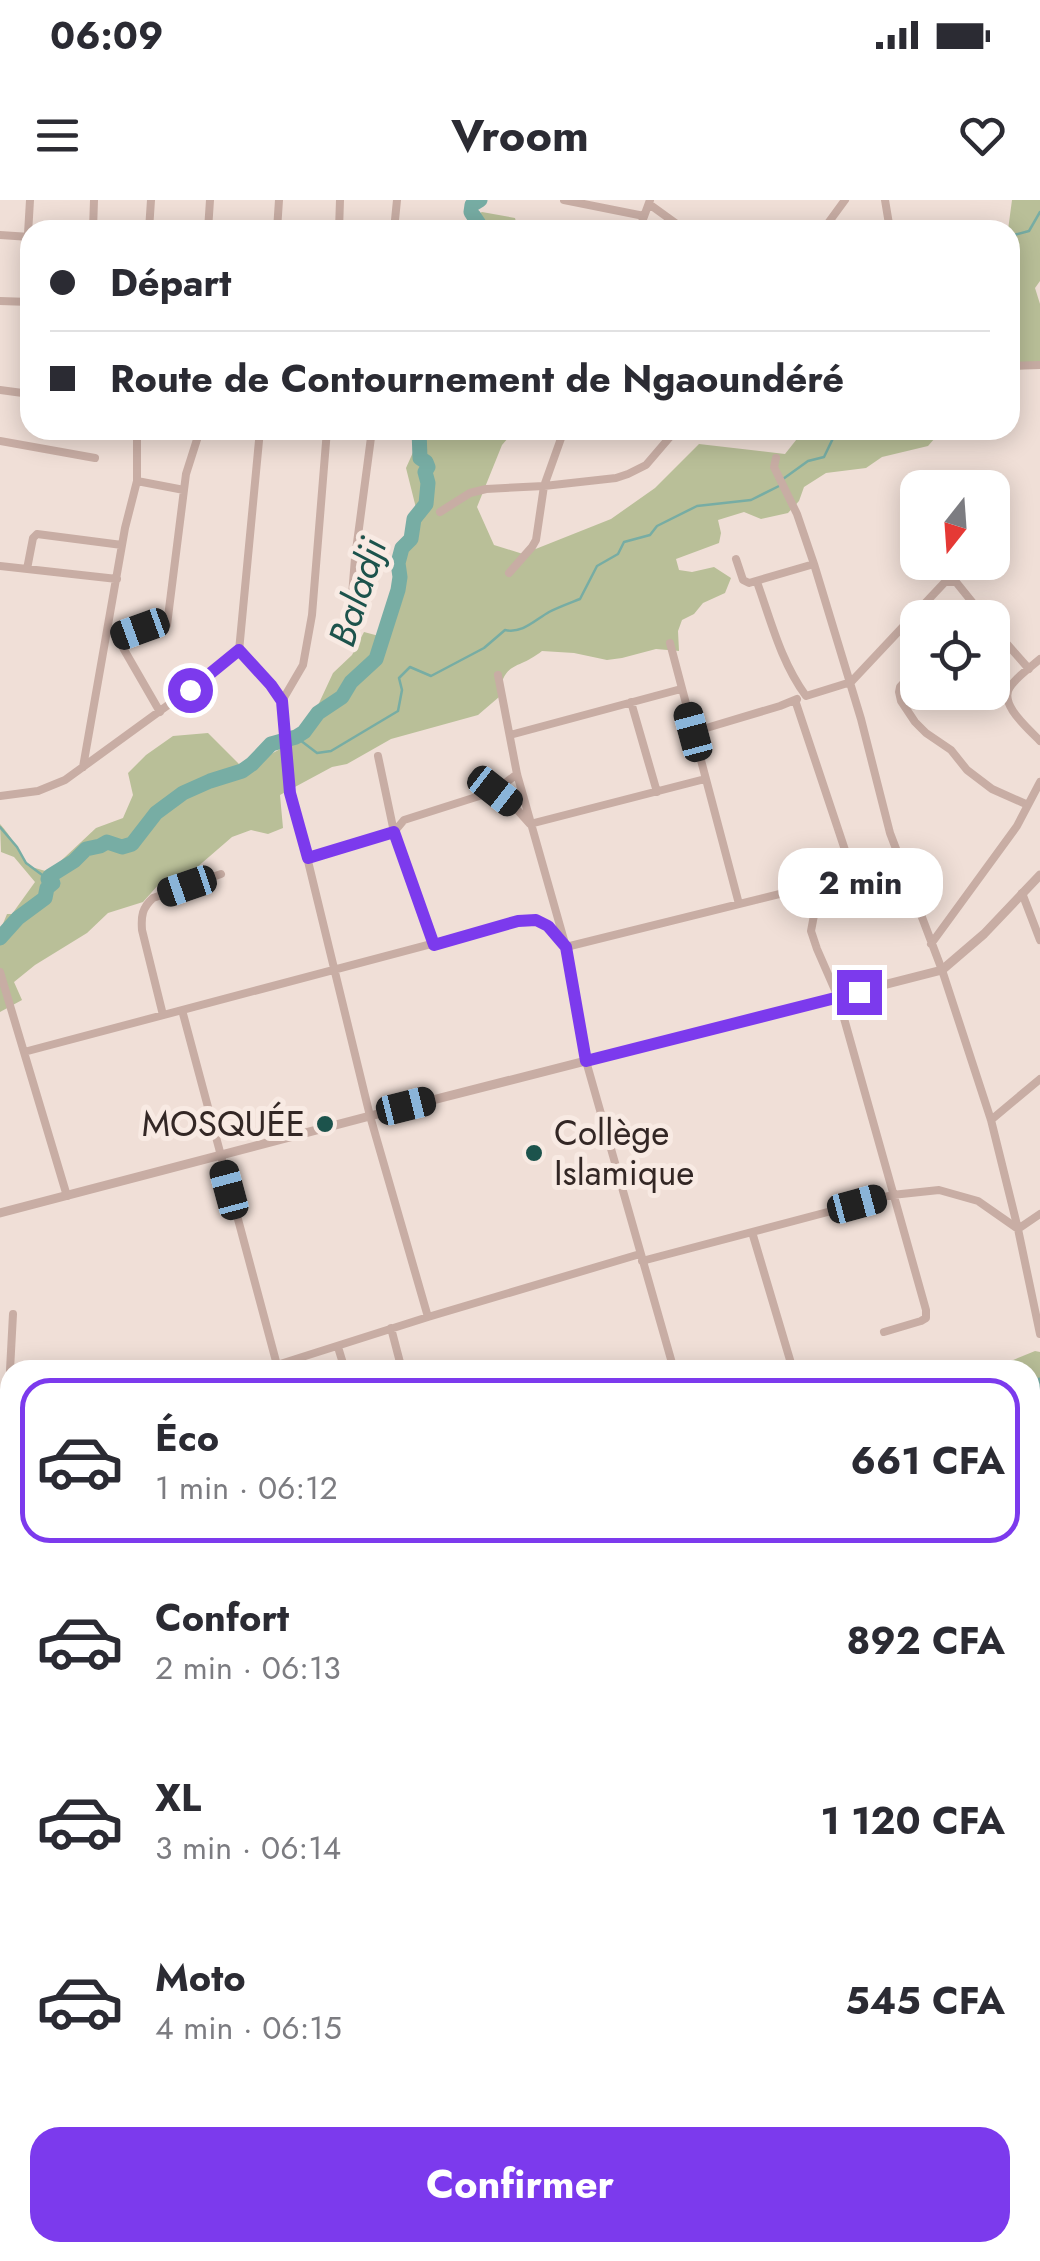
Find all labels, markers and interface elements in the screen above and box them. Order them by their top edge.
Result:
text: 06:09 [50,8,163,63]
text: Vroom [451,103,589,168]
icon: menu [30,108,85,163]
icon: heart [955,108,1010,163]
text: Départ [110,255,231,310]
text: Route de Contournement de Ngaoundéré [110,351,844,406]
north arrow [900,470,1010,580]
map controls [900,470,1010,710]
water label: Baladji [314,529,401,653]
button: locate [900,600,1010,710]
car [107,605,173,653]
route start [168,668,213,713]
car [671,699,715,765]
car [462,761,528,821]
callout: 2 min [776,847,942,917]
text: 2 min [818,860,903,906]
car [154,862,220,910]
route end [837,970,882,1015]
car [373,1084,439,1128]
place label: MOSQUÉE [142,1099,305,1149]
place label: Collège Islamique [554,1108,694,1198]
marker: MOSQUÉE [314,1113,336,1135]
marker: Collège Islamique [523,1142,545,1164]
car [207,1157,251,1223]
car [824,1182,890,1226]
text: Éco [155,1410,219,1465]
icon: car [35,1416,125,1506]
text: 661 CFA [850,1433,1005,1488]
text: 1 min · 06:12 [155,1465,338,1511]
text: Confort [155,1590,289,1645]
icon: car [35,1596,125,1686]
text: 892 CFA [847,1613,1005,1668]
text: 2 min · 06:13 [155,1645,341,1691]
text: XL [155,1770,201,1825]
icon: car [35,1776,125,1866]
text: 1 120 CFA [821,1793,1005,1848]
text: 3 min · 06:14 [155,1825,341,1871]
text: Moto [155,1950,246,2005]
icon: car [35,1956,125,2046]
text: 545 CFA [845,1973,1005,2028]
text: 4 min · 06:15 [155,2005,342,2051]
button: Confirmer [30,2127,1010,2242]

